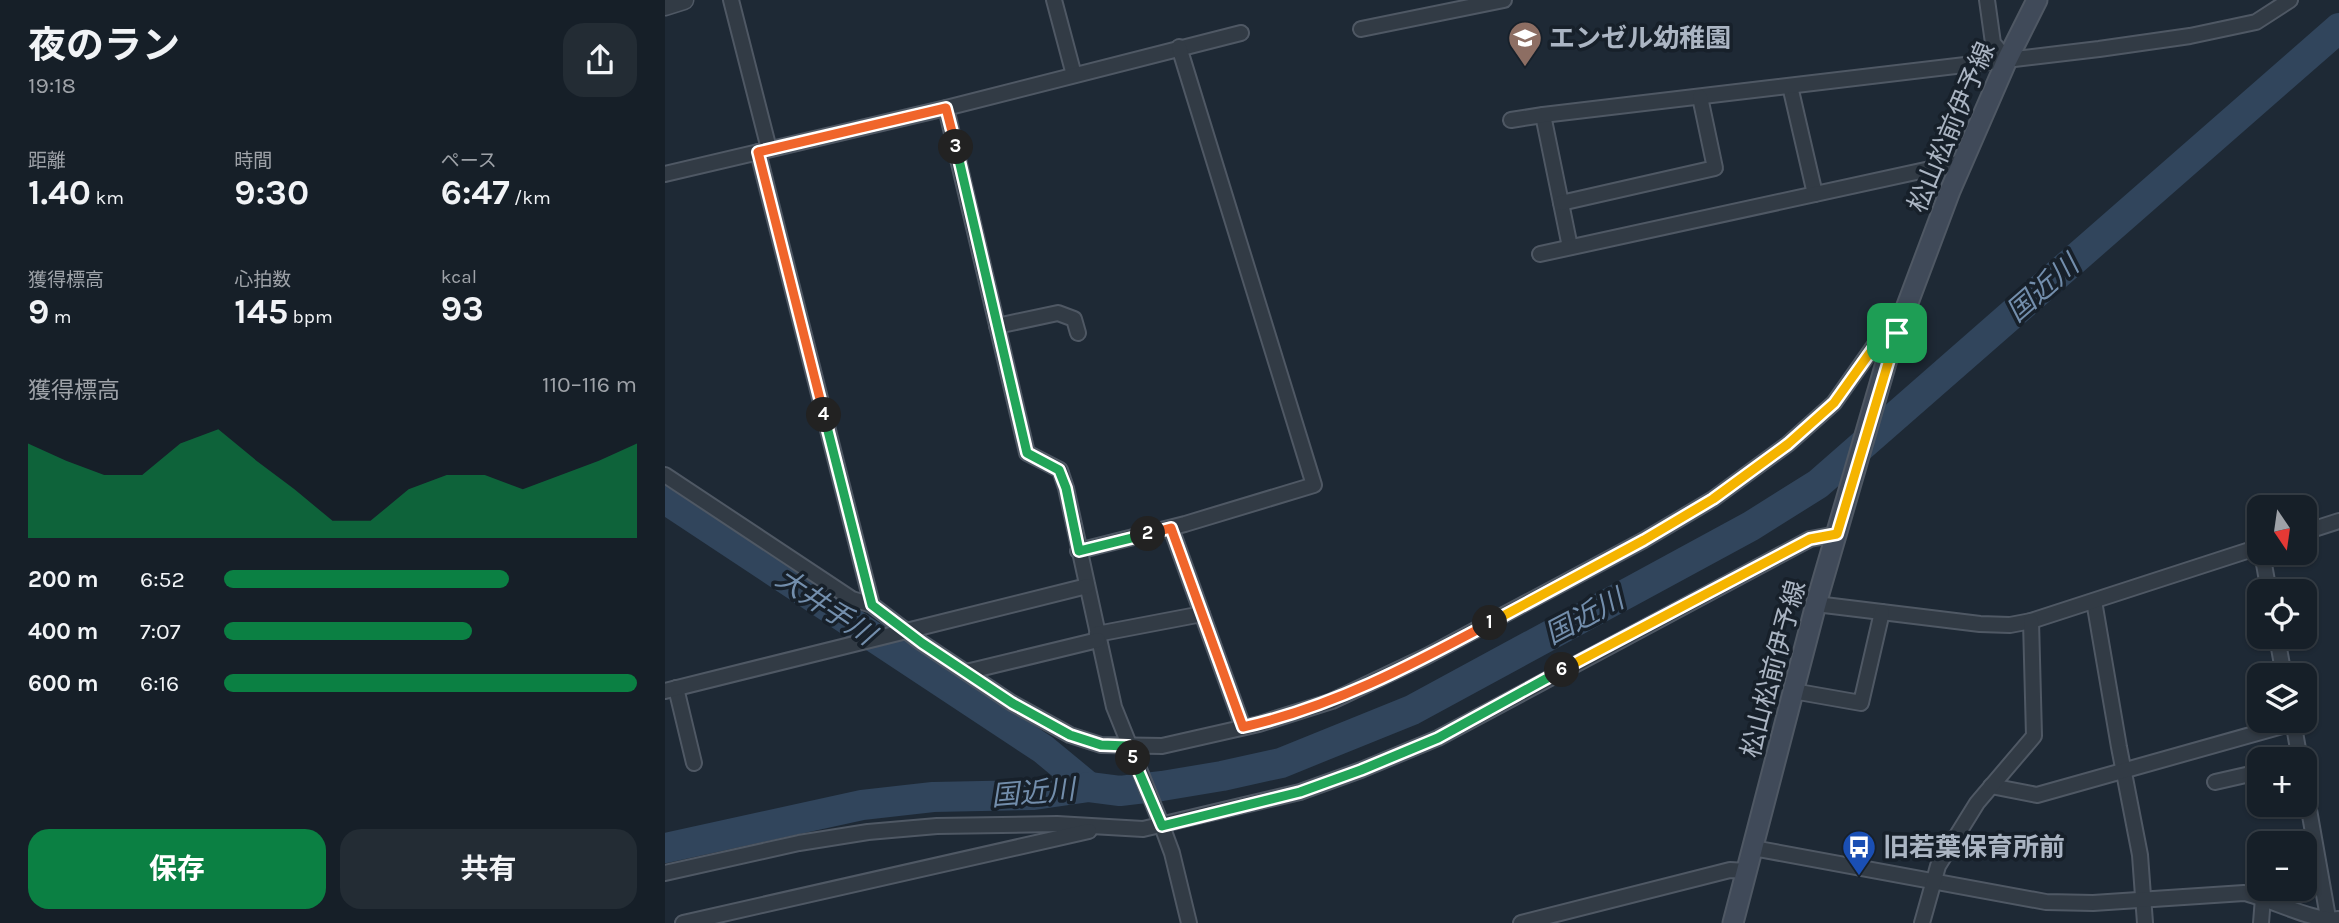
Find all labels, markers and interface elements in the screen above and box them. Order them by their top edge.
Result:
school or university icon: エンゼル幼稚園 [1506,19,1544,68]
text: 夜のラン [28,23,180,68]
button: share [563,23,637,97]
place label: エンゼル幼稚園 [1549,23,1731,54]
street label: 松山松前伊予線 [1902,37,2001,217]
text: 19:18 [28,72,76,99]
pin: 3 [939,130,973,164]
text: 3 [950,135,961,157]
text: 距離 [28,150,66,172]
text: 時間 [234,150,272,172]
text: ペース [441,150,497,172]
text: 1.40 [28,172,91,213]
text: 9:30 [234,172,309,213]
text: 6:47 [441,172,510,213]
text: km [91,187,124,209]
text: /km [510,187,551,209]
water label: 国近川 [2000,246,2087,328]
text: kcal [441,266,477,288]
text: 獲得標高 [28,269,104,291]
text: 心拍数 [234,269,291,291]
text: 93 [441,288,484,329]
text: 9 [28,291,49,332]
text: 145 [234,291,288,332]
pin [1867,303,1927,363]
text: m [49,306,72,328]
text: bpm [288,306,333,328]
icon: arrive [1878,314,1916,352]
text: 110–116 m [542,371,637,398]
text: 獲得標高 [28,377,120,404]
pin: 4 [807,398,841,432]
text: 4 [818,403,829,425]
north arrow [2247,495,2317,565]
map controls [2247,495,2317,901]
pin: 2 [1131,516,1165,552]
text: 2 [1142,522,1153,544]
water label: 大井手川 [770,561,884,653]
text: 200 m [28,566,99,593]
text: 6:52 [140,566,185,593]
street label: 松山松前伊予線 [1735,577,1812,761]
button: locate [2247,579,2317,649]
water label: 国近川 [1539,581,1632,651]
pin: 1 [1473,606,1507,640]
text: 1 [1486,611,1493,633]
text: 400 m [28,618,98,645]
text: 7:07 [140,618,181,645]
pin: 6 [1545,652,1579,688]
text: 6 [1556,658,1567,680]
button: layers [2247,663,2317,733]
text: 600 m [28,670,99,697]
text: 6:16 [140,670,179,697]
pin: 5 [1115,740,1151,776]
text: 5 [1127,746,1138,768]
button: + [2247,747,2317,817]
water label: 国近川 [990,772,1079,813]
bus stop icon: 旧若葉保育所前 [1840,828,1878,877]
button: 保存 [28,829,326,909]
button: 共有 [340,829,637,909]
button: − [2247,831,2317,901]
place label: 旧若葉保育所前 [1883,832,2065,863]

